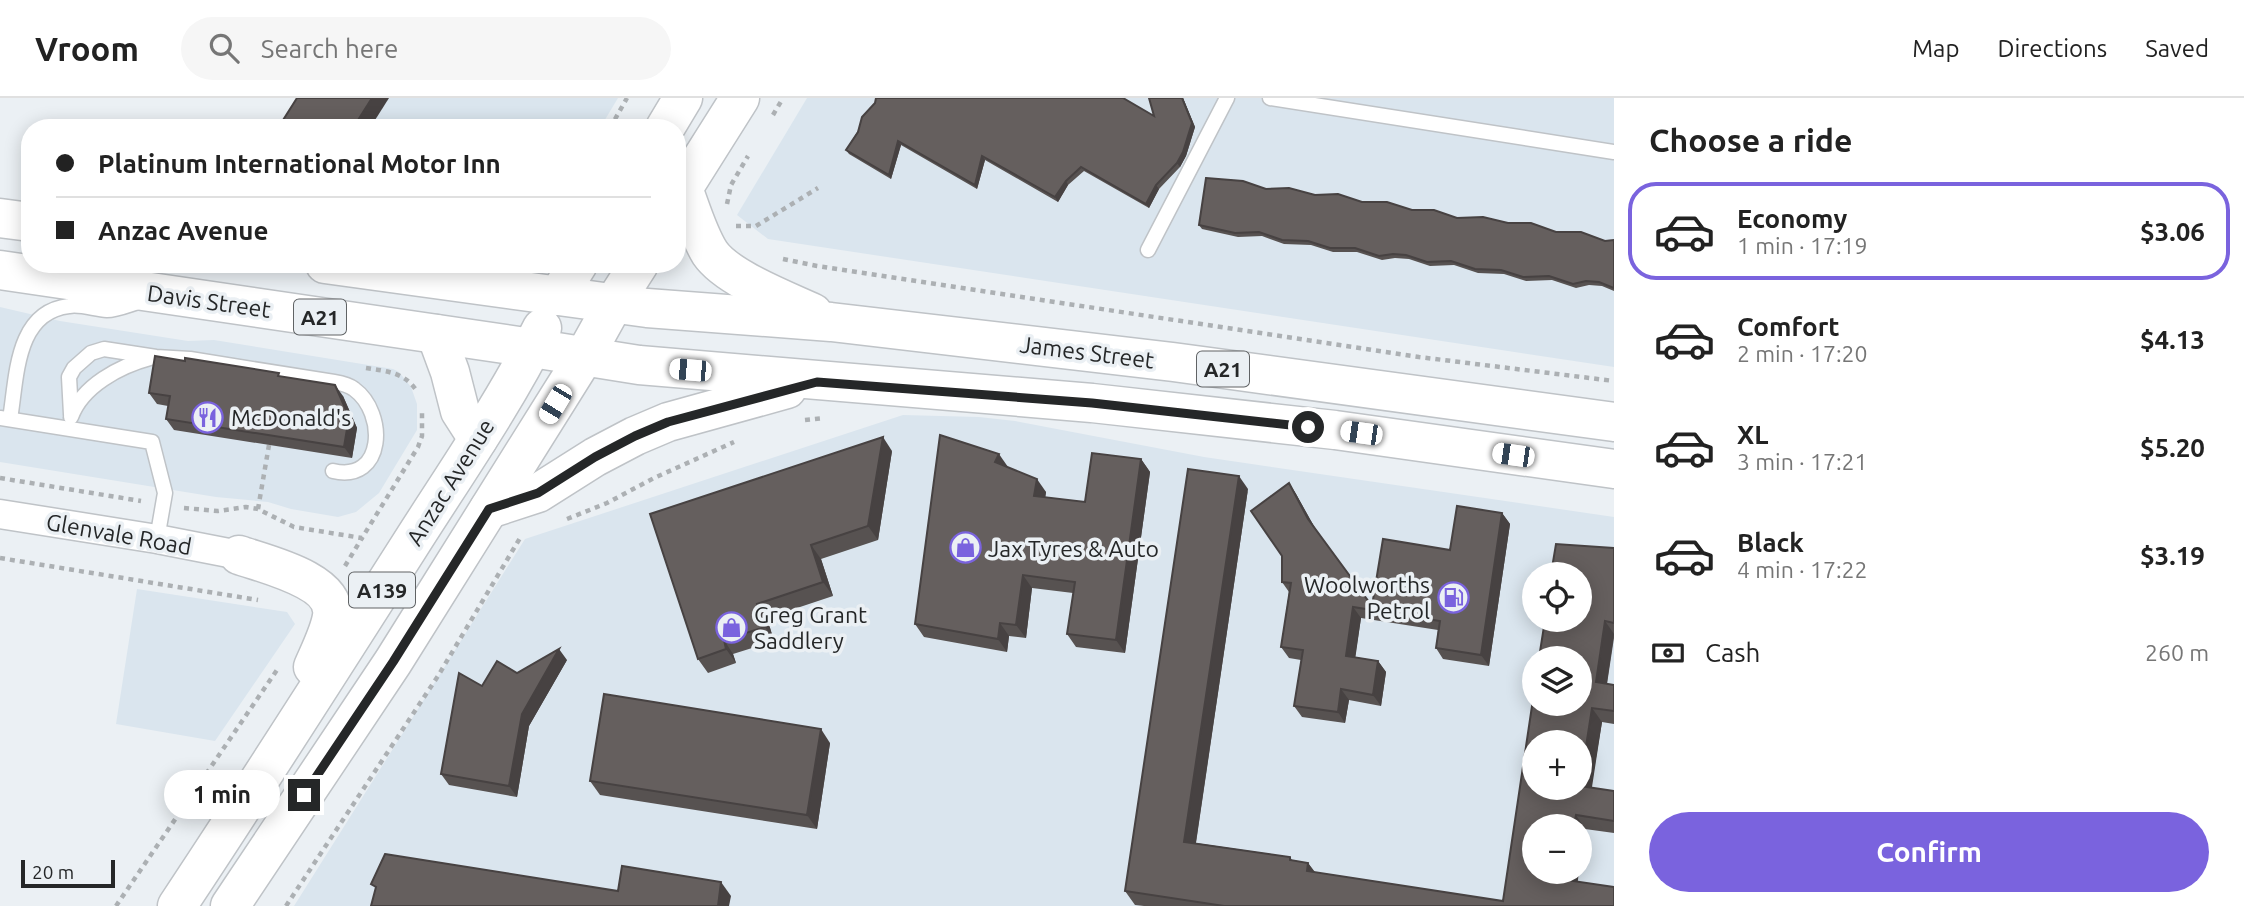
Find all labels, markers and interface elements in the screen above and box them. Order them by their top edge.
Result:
search box [181,17,671,80]
icon: search [205,29,243,67]
text: Vroom [35,30,139,67]
text: Search here [261,34,398,63]
text: Map [1912,35,1959,62]
text: Directions [1997,35,2107,62]
text: Saved [2145,35,2209,62]
text: Choose a ride [1649,122,1852,158]
text: Platinum International Motor Inn [98,149,501,178]
icon: car [1653,200,1716,263]
text: Economy [1737,204,1847,233]
text: Anzac Avenue [98,216,268,245]
text: $3.06 [2140,217,2205,246]
text: 1 min · 17:19 [1737,233,1868,258]
street label: Davis Street [146,280,272,322]
road number: A21 [294,300,346,334]
icon: car [1653,308,1716,371]
text: Comfort [1737,312,1840,341]
text: $4.13 [2140,325,2205,354]
street label: James Street [1018,331,1156,373]
text: 2 min · 17:20 [1737,341,1868,366]
road number: A21 [1197,352,1249,386]
car [669,358,712,382]
car [536,381,575,427]
restaurant icon: McDonald's [191,400,225,434]
place label: McDonald's [231,405,351,430]
route start [1292,411,1324,443]
street label: Anzac Avenue [401,414,499,550]
icon: car [1653,416,1716,479]
car [1339,420,1384,446]
text: XL [1737,420,1768,449]
text: $5.20 [2140,433,2205,462]
car [1491,442,1536,468]
text: 3 min · 17:21 [1737,449,1868,474]
street label: Glenvale Road [44,509,194,559]
icon: car [1653,524,1716,587]
text: Black [1737,528,1804,557]
shop icon: Jax Tyres & Auto [948,531,982,565]
place label: Jax Tyres & Auto [988,536,1159,561]
text: $3.19 [2140,541,2205,570]
text: 4 min · 17:22 [1737,557,1868,582]
map controls [1522,562,1592,884]
button: locate [1522,562,1592,632]
place label: Woolworths Petrol [1304,572,1430,623]
road number: A139 [349,573,415,608]
fuel station icon: Woolworths Petrol [1436,580,1470,614]
place label: Greg Grant Saddlery [754,602,867,653]
shop icon: Greg Grant Saddlery [714,610,748,644]
icon: cash [1649,634,1687,672]
text: Cash [1705,638,1760,667]
text: 260 m [2145,640,2209,665]
button: layers [1522,646,1592,716]
button: + [1522,730,1592,800]
callout: 1 min [164,770,280,820]
route end [288,779,320,811]
text: 1 min [193,782,251,807]
button: Confirm [1649,812,2209,892]
button: − [1522,814,1592,884]
scale bar [21,857,116,889]
text: 20 m [32,861,74,883]

